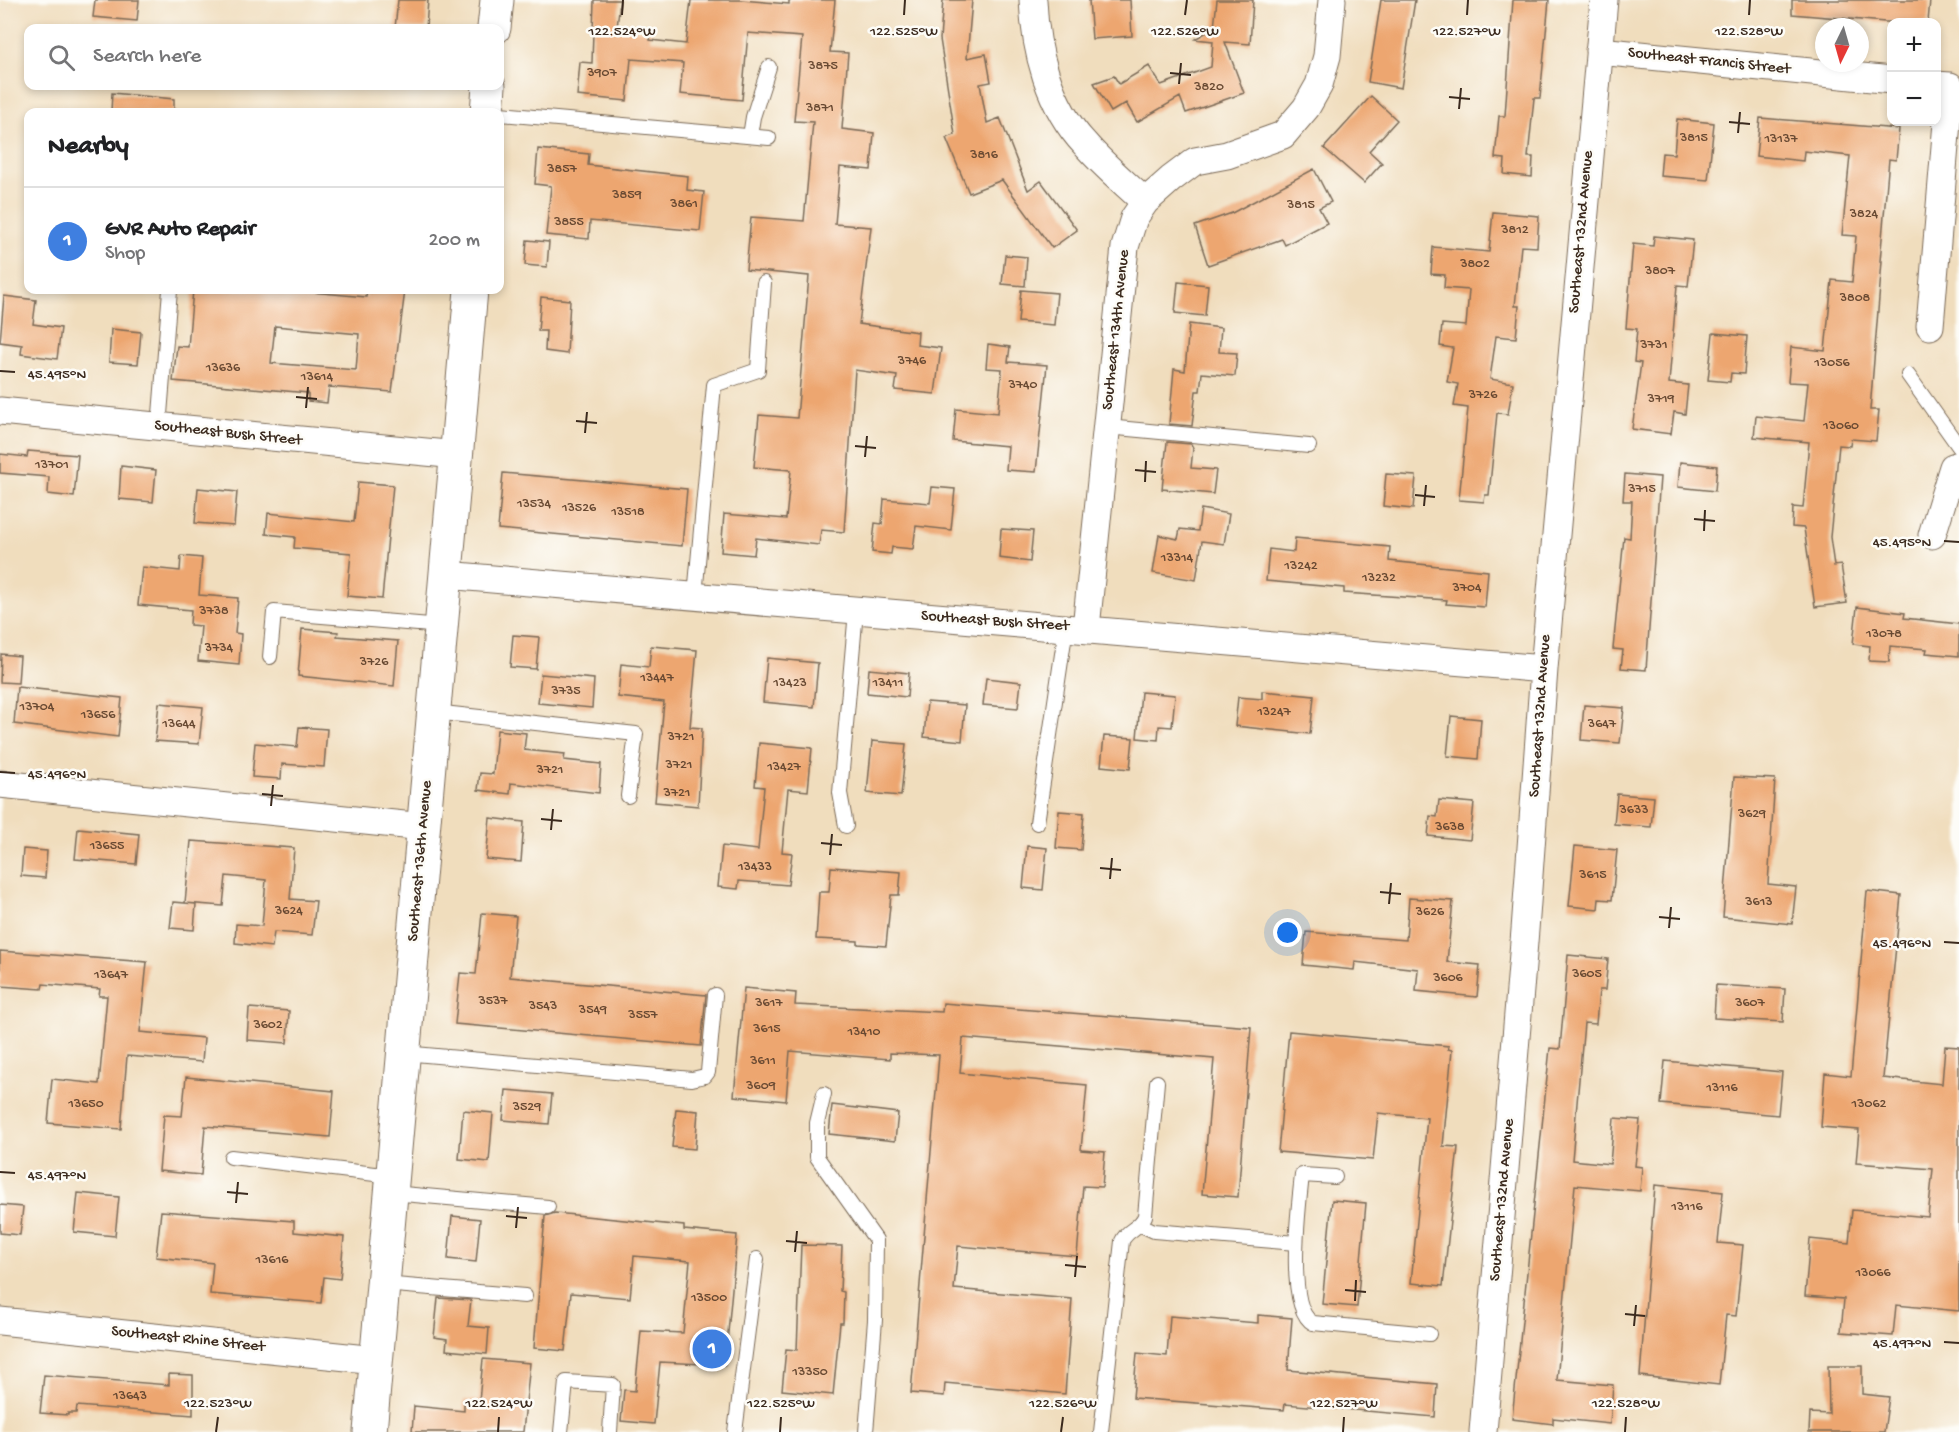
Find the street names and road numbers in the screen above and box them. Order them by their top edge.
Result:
street label: Southeast Francis Street [1627,44,1793,80]
street label: Southeast 132nd Avenue [1565,149,1599,314]
street label: Southeast 134th Avenue [1099,248,1135,411]
street label: Southeast Bush Street [153,417,304,451]
street label: Southeast Bush Street [920,607,1071,637]
street label: Southeast 132nd Avenue [1526,633,1556,798]
street label: Southeast 136th Avenue [404,779,438,942]
street label: Southeast 132nd Avenue [1486,1117,1520,1282]
street label: Southeast Rhine Street [110,1322,267,1358]

